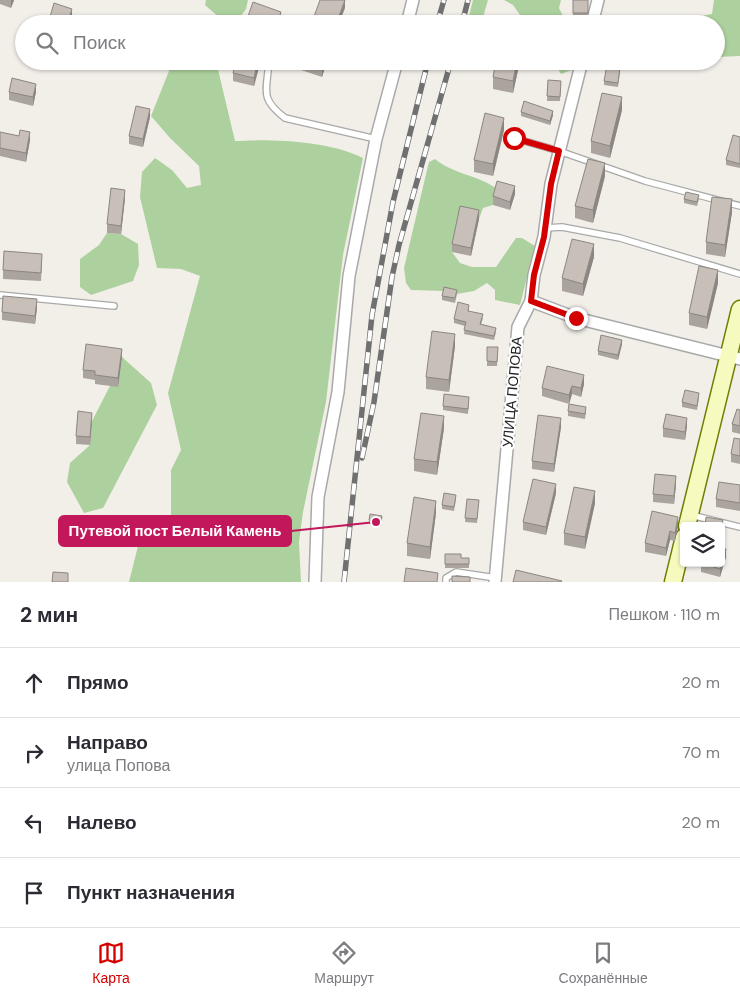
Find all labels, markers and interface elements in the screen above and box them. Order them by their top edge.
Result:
search box [15,15,725,70]
icon: search [33,29,61,57]
text: Поиск [73,30,126,55]
route start [503,127,526,150]
route end [565,307,588,330]
street label: УЛИЦА ПОПОВА [498,335,526,448]
callout: Путевой пост Белый Камень [59,516,291,546]
text: Путевой пост Белый Камень [69,521,281,541]
map controls [680,522,725,567]
button: layers [680,522,725,567]
text: 2 мин [20,601,78,629]
text: Пешком · 110 m [609,604,720,625]
icon: ahead [20,669,48,697]
text: Прямо [67,670,129,695]
text: 20 m [681,672,720,693]
text: Направо [67,730,148,755]
icon: right [20,739,48,767]
text: 70 m [682,742,720,763]
text: улица Попова [67,755,170,776]
icon: left [20,809,48,837]
text: Налево [67,810,137,835]
text: 20 m [681,812,720,833]
icon: arrive [20,879,48,907]
text: Пункт назначения [67,880,235,905]
tab: Карта [92,939,130,987]
tab: Маршрут [314,939,374,987]
tab: Сохранённые [559,939,648,987]

